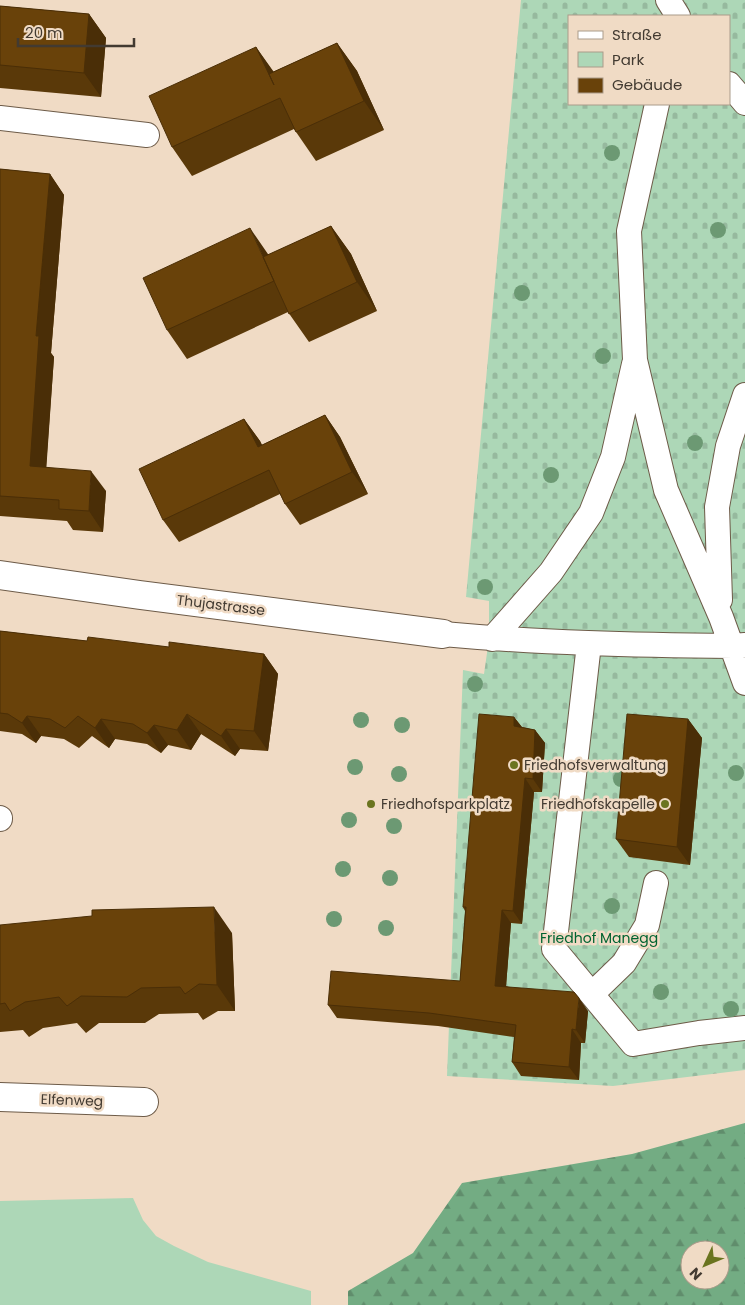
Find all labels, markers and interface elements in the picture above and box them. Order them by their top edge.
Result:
scale bar [18,15,134,47]
legend [568,15,730,105]
text: 20 m [25,22,63,43]
text: Straße [612,24,662,45]
text: Park [612,49,644,70]
text: Gebäude [612,74,682,95]
street label: Thujastrasse [176,590,267,620]
place label: Friedhofsverwaltung [524,755,666,775]
marker: Friedhofsverwaltung [508,759,520,771]
place label: Friedhofsparkplatz [381,794,510,814]
place label: Friedhofskapelle [541,794,655,814]
marker: Friedhofsparkplatz [365,798,377,810]
marker: Friedhofskapelle [659,798,671,810]
park label: Friedhof Manegg [540,928,658,948]
street label: Elfenweg [40,1089,104,1111]
north arrow [680,1240,730,1290]
text: N [685,1263,706,1285]

